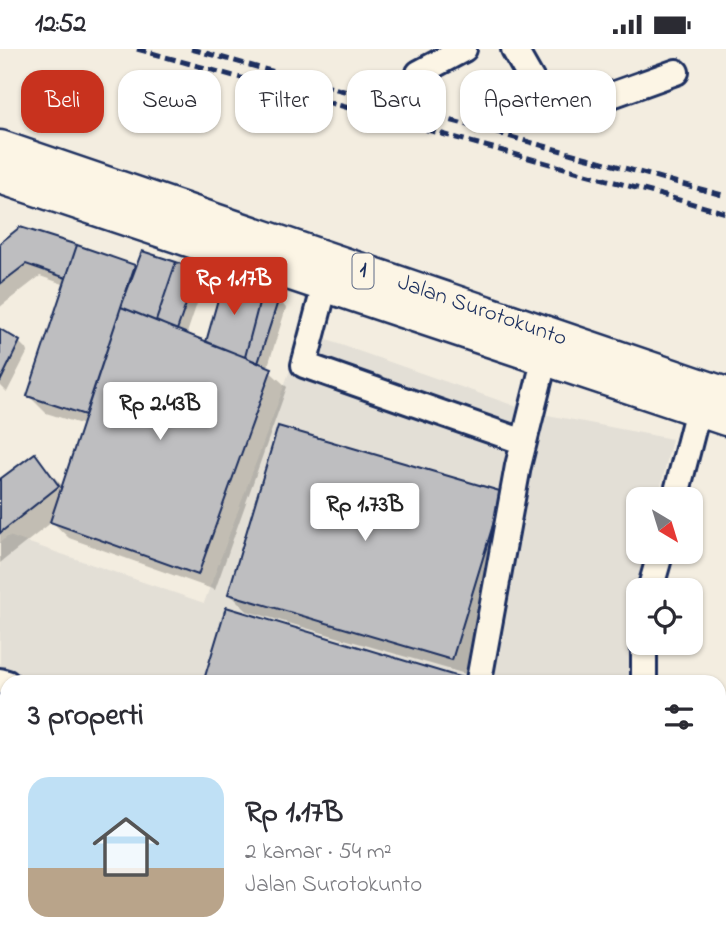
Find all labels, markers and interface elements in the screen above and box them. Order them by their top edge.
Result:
text: 12:52 [35,6,86,44]
chip: Beli [21,70,104,133]
chip: Sewa [118,70,221,133]
chip: Filter [235,70,333,133]
chip: Baru [347,70,446,133]
chip: Apartemen [460,70,616,133]
road number: 1 [352,253,374,289]
pin: Rp 1.17B [162,257,306,317]
text: Rp 1.17B [196,263,272,296]
street label: Jalan Surotokunto [393,267,571,355]
pin: Rp 2.43B [88,383,232,442]
text: Rp 2.43B [119,388,201,421]
pin: Rp 1.73B [293,483,437,543]
north arrow [626,487,704,563]
map controls [626,487,703,655]
text: Rp 1.73B [326,489,404,522]
button: locate [626,578,703,655]
text: 3 properti [28,695,144,739]
icon: filters [660,698,698,736]
text: Rp 1.17B [245,792,343,836]
icon: home [84,805,168,889]
text: 2 kamar · 54 m² [245,836,392,869]
text: Jalan Surotokunto [245,869,422,902]

